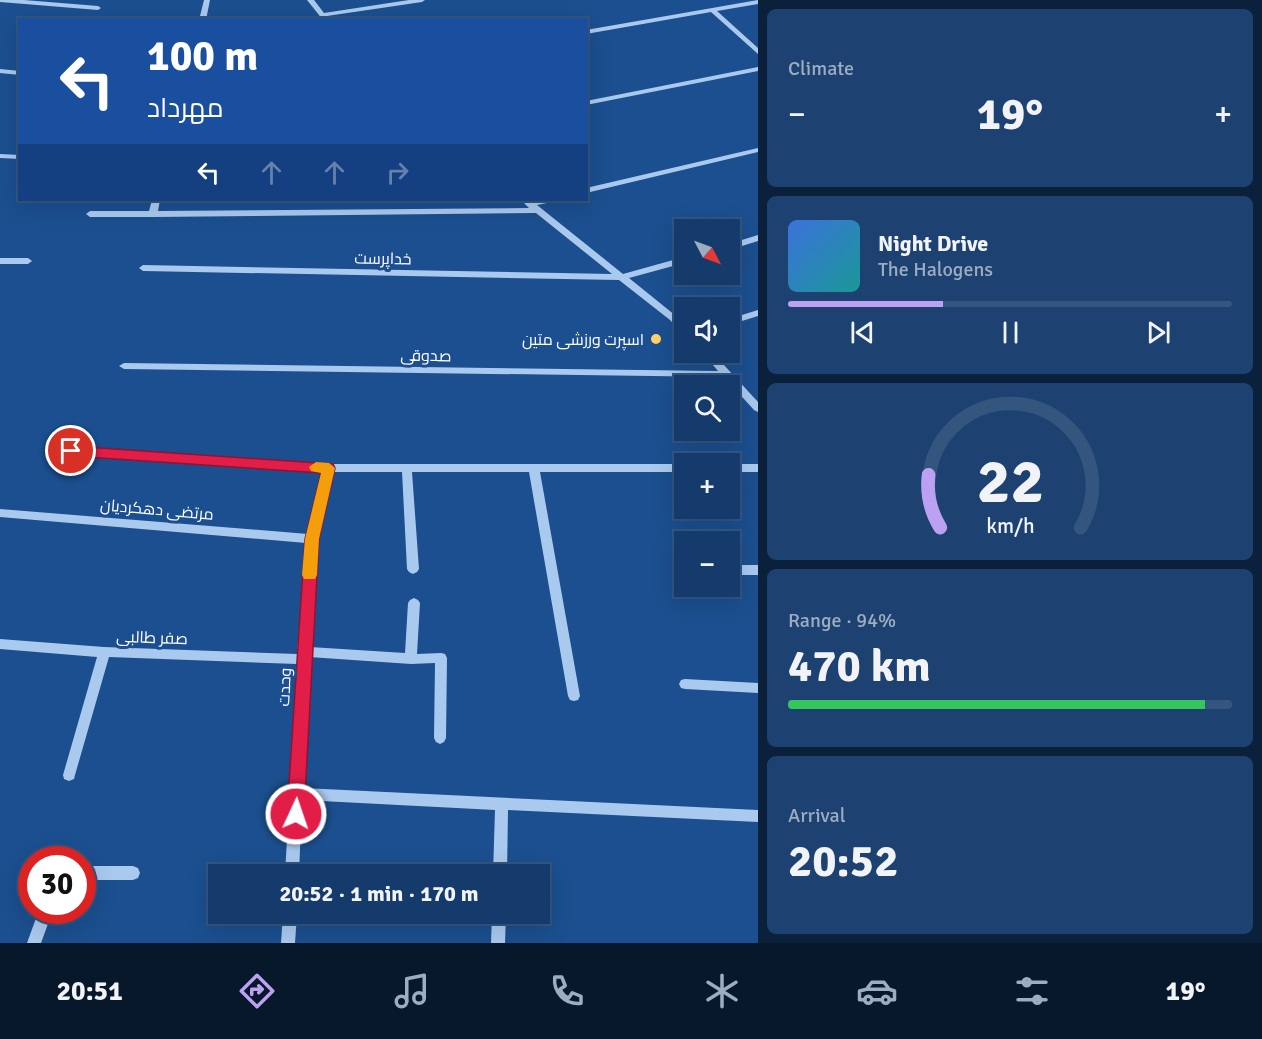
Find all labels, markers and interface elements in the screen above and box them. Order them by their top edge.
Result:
text: 100 m [147,31,258,82]
icon: left [48,42,126,120]
text: Climate [788,56,854,81]
text: 19° [977,87,1043,142]
text: مهرداد [147,92,224,125]
text: − [788,94,806,135]
text: + [1214,94,1232,135]
icon: left [192,156,225,189]
icon: ahead [255,156,288,189]
icon: ahead [318,156,351,189]
icon: right [381,156,414,189]
north arrow [674,219,740,285]
map controls [674,219,740,597]
text: Night Drive [878,230,988,257]
street label: خداپرست [354,249,412,270]
text: The Halogens [878,257,993,282]
button: sound [674,297,740,363]
icon: previous [846,316,879,349]
icon: pause [994,316,1027,349]
icon: next [1142,316,1175,349]
place label: اسپرت ورزشی متین [522,330,644,351]
marker: اسپرت ورزشی متین [649,332,663,346]
street label: صدوقی [400,346,452,366]
button: search [674,375,740,441]
pin [45,425,96,476]
icon: arrive [54,434,87,467]
text: 22 [976,444,1044,521]
button: + [674,453,740,519]
street label: مرتضی دهکردیان [99,495,214,525]
text: km/h [986,514,1034,540]
button: − [674,531,740,597]
text: Range · 94% [788,608,896,633]
street label: صفر طالبی [116,627,188,649]
text: 470 km [788,639,931,694]
street label: وحدت [274,667,296,707]
position arrow [264,782,328,846]
text: Arrival [788,803,846,828]
text: 20:52 [788,834,898,889]
speed limit sign: 30 [18,846,96,924]
text: 20:52 · 1 min · 170 m [279,880,479,907]
icon: directions [236,970,278,1012]
icon: music [391,970,433,1012]
icon: phone [546,970,588,1012]
icon: climate [701,970,743,1012]
icon: car [856,970,898,1012]
icon: filters [1011,970,1053,1012]
text: 20:51 [56,975,123,1008]
text: 19° [1166,975,1206,1008]

